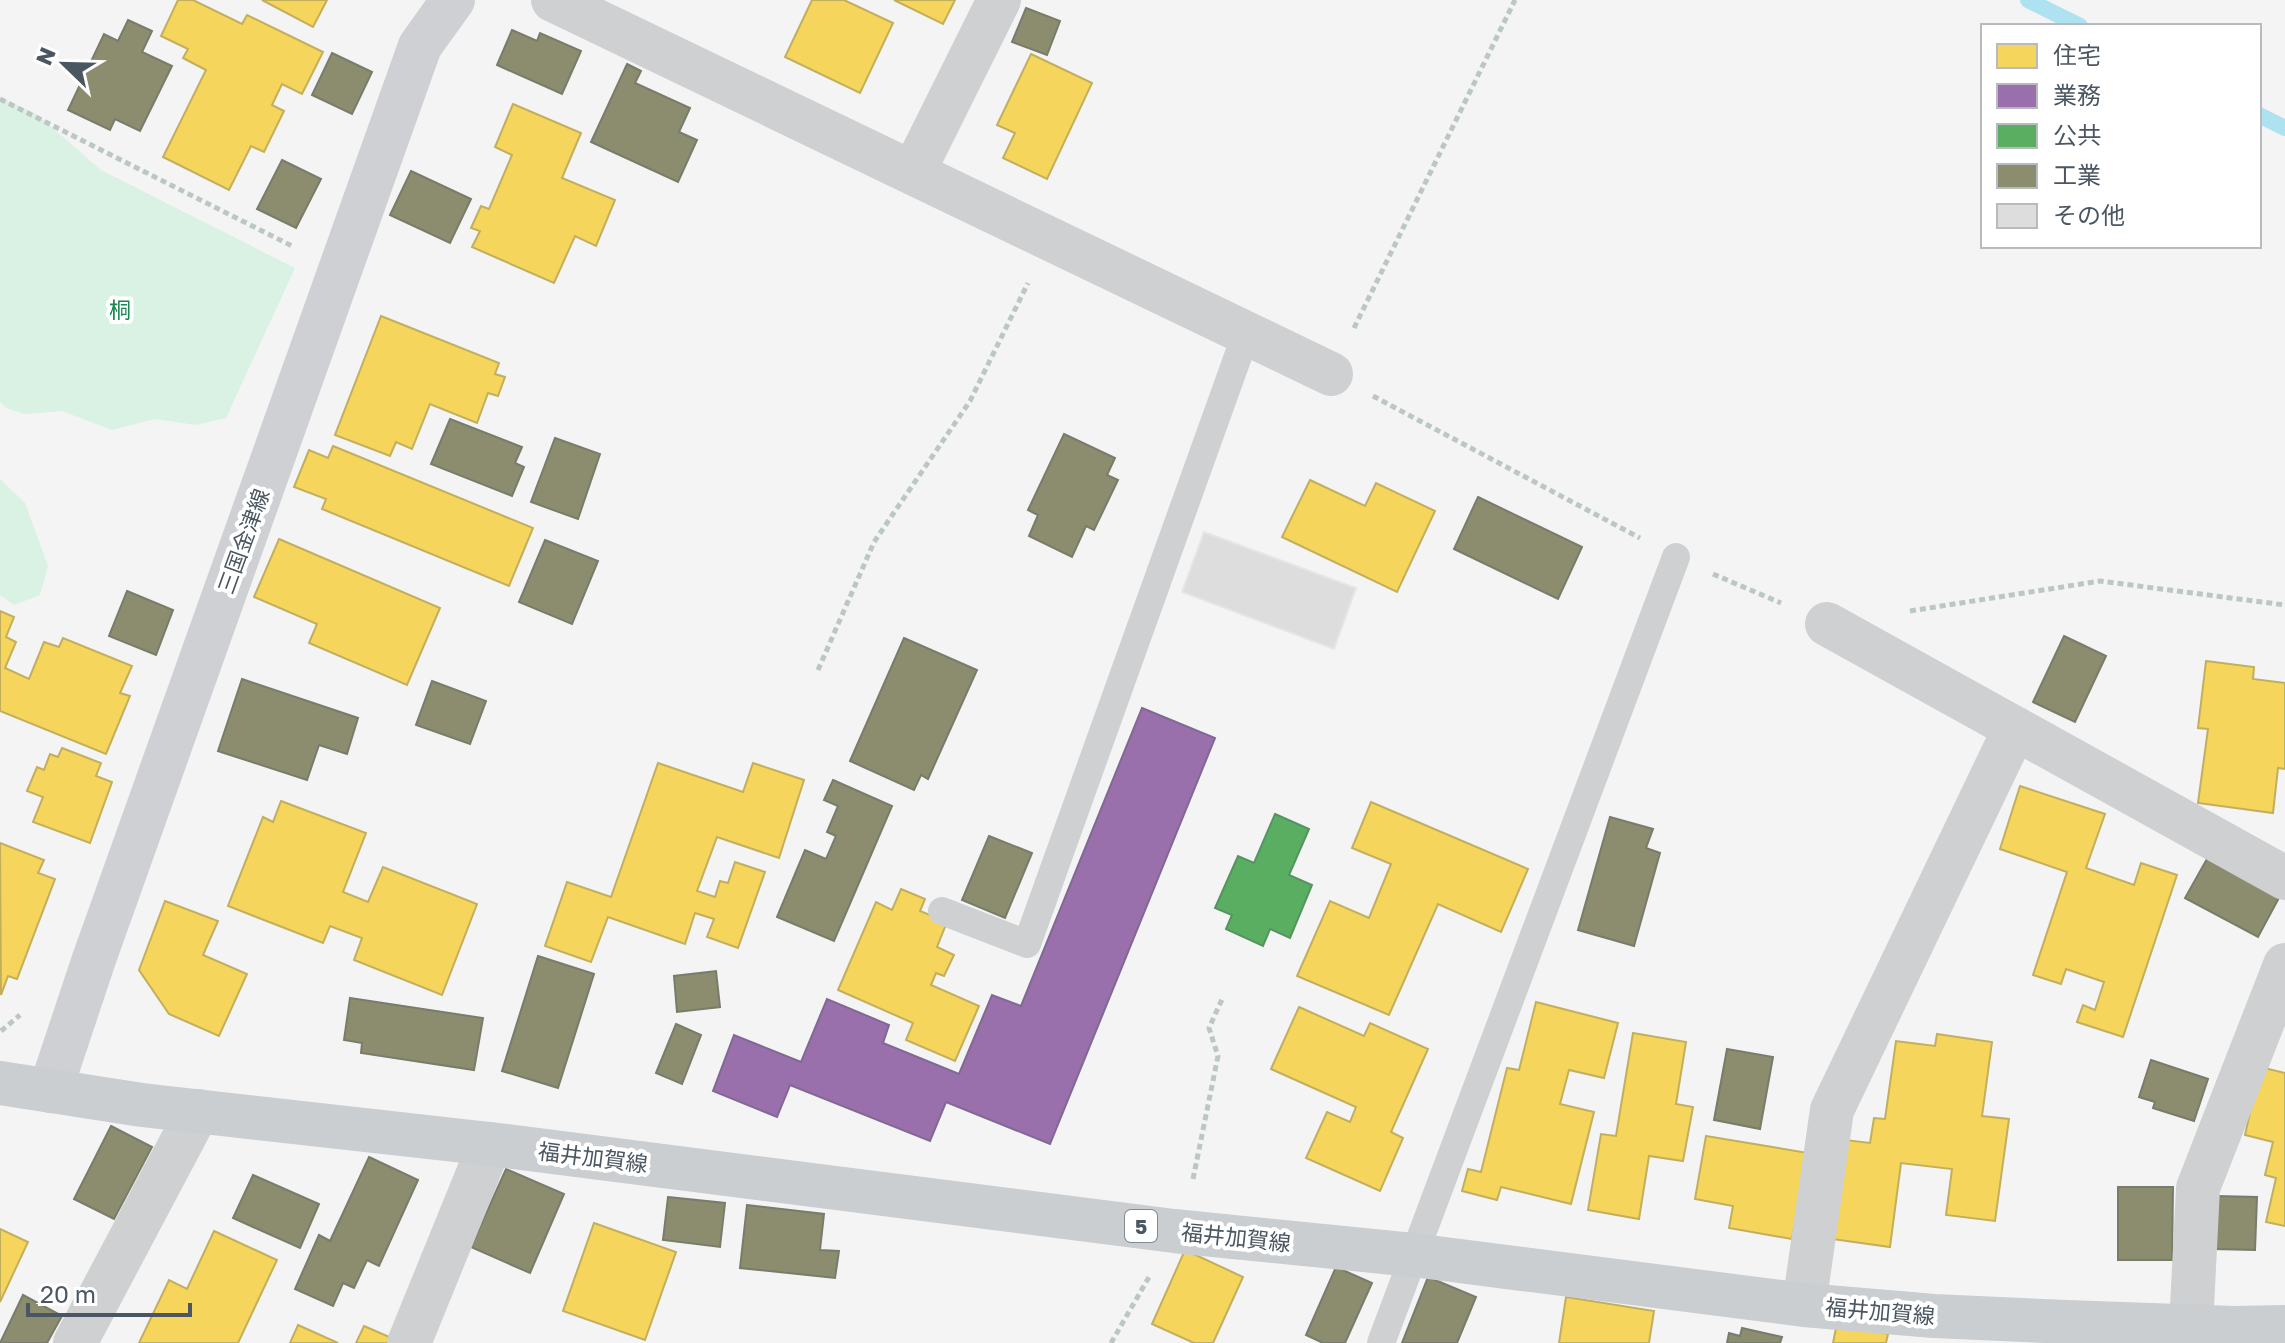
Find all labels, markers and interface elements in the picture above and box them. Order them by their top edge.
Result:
north arrow [24,24,104,104]
legend [1981,24,2261,248]
text: 住宅 [2053,40,2101,69]
text: N [29,43,61,69]
text: 業務 [2053,80,2101,109]
text: 公共 [2053,120,2101,149]
text: 工業 [2053,160,2101,189]
text: その他 [2053,200,2125,229]
park label: 桐 [109,296,131,323]
street label: 三国金津線 [212,485,274,597]
street label: 福井加賀線 [537,1137,649,1177]
road number: 5 [1125,1210,1157,1242]
street label: 福井加賀線 [1180,1218,1292,1256]
scale bar [28,1267,190,1317]
text: 20 m [40,1279,96,1308]
street label: 福井加賀線 [1824,1293,1936,1329]

